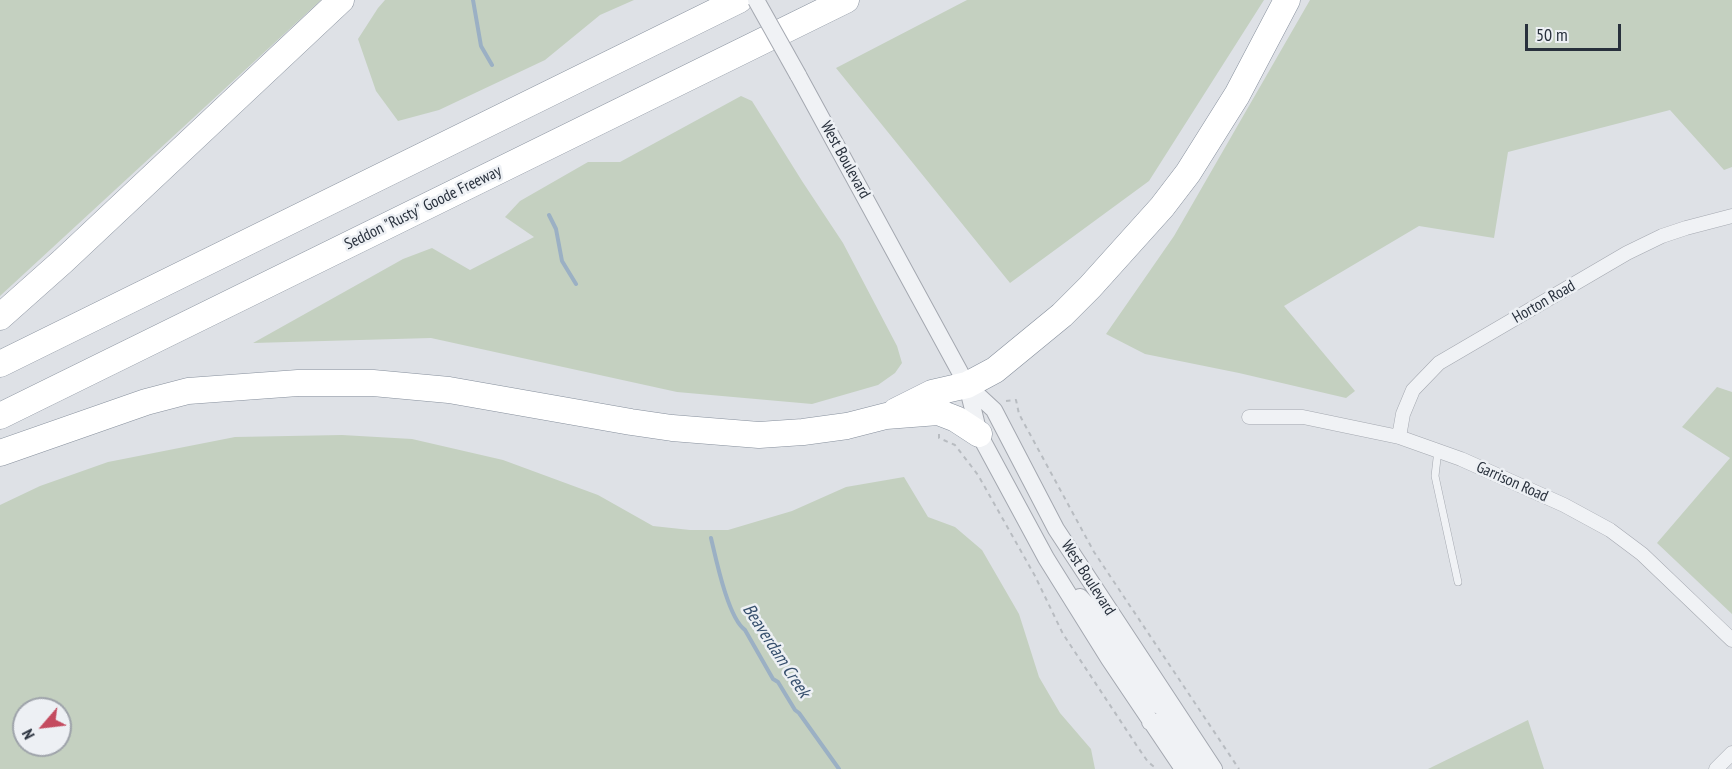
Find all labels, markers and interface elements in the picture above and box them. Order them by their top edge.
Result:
scale bar [1528,12,1624,50]
text: 50 m [1536,23,1568,46]
street label: West Boulevard [816,118,874,202]
street label: Seddon "Rusty" Goode Freeway [342,162,504,254]
street label: Horton Road [1509,276,1579,328]
street label: Garrison Road [1473,458,1551,506]
street label: West Boulevard [1057,537,1119,619]
water label: Beaverdam Creek [738,600,814,702]
north arrow [12,697,72,757]
text: N [17,726,39,743]

